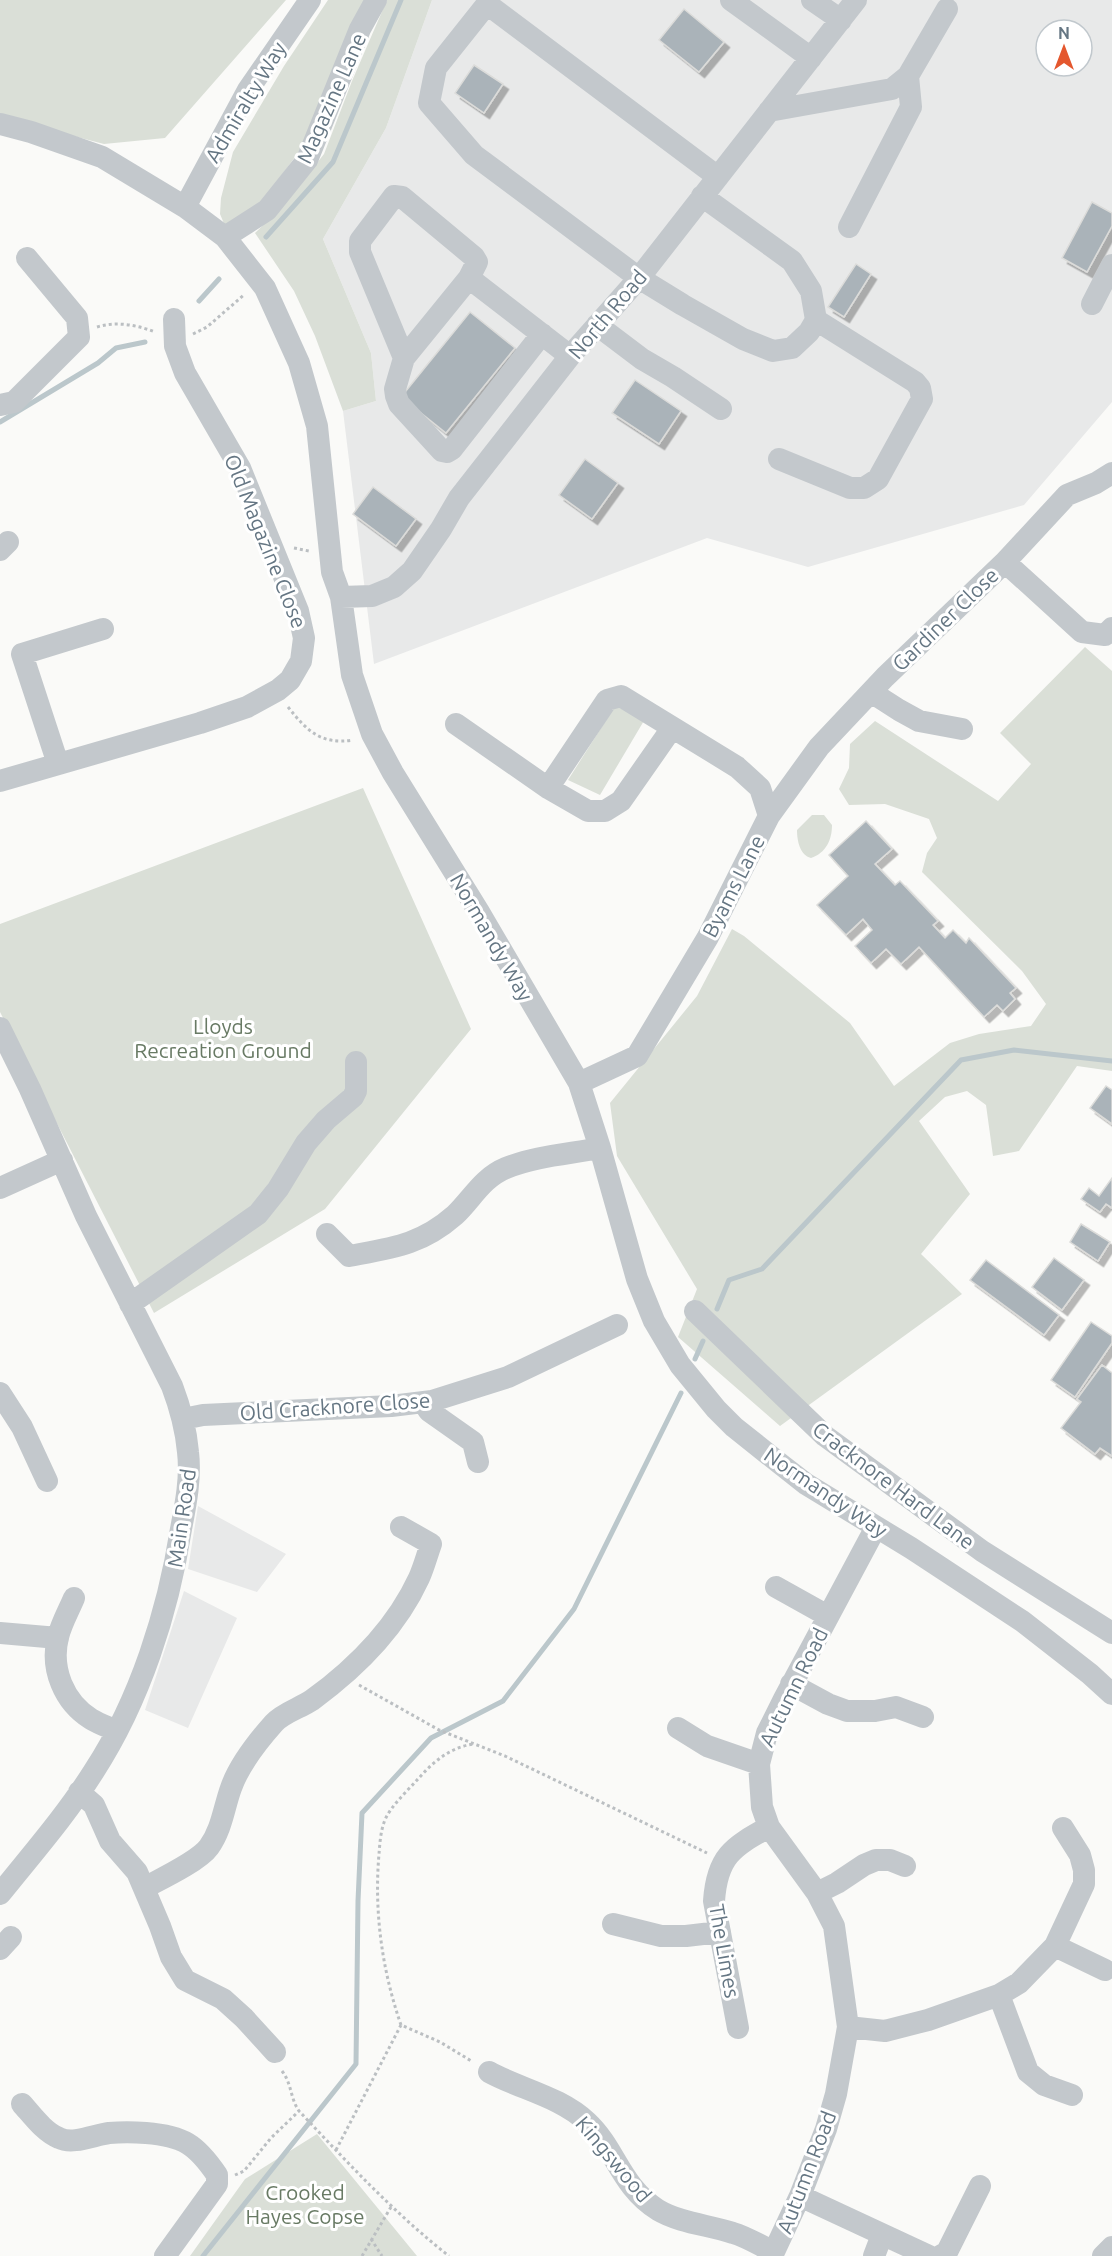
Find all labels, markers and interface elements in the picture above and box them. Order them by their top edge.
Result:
north arrow [1034,18,1094,78]
text: N [1058,24,1070,42]
street label: Magazine Lane [292,29,370,167]
street label: Admiralty Way [200,37,290,167]
street label: North Road [563,265,651,363]
street label: Old Magazine Close [220,451,312,631]
street label: Gardiner Close [887,563,1003,675]
street label: Byams Lane [697,831,769,941]
street label: Normandy Way [446,869,538,1005]
park label: Lloyds Recreation Ground [134,1014,312,1062]
street label: Old Cracknore Close [239,1387,431,1425]
street label: Cracknore Hard Lane [808,1416,980,1554]
street label: Normandy Way [760,1442,892,1542]
street label: Main Road [162,1467,200,1569]
street label: Autumn Road [754,1624,832,1750]
street label: The Limes [705,1902,745,2000]
street label: Autumn Road [772,2107,840,2237]
street label: Kingswood [571,2111,657,2207]
park label: Crooked Hayes Copse [245,2180,365,2228]

